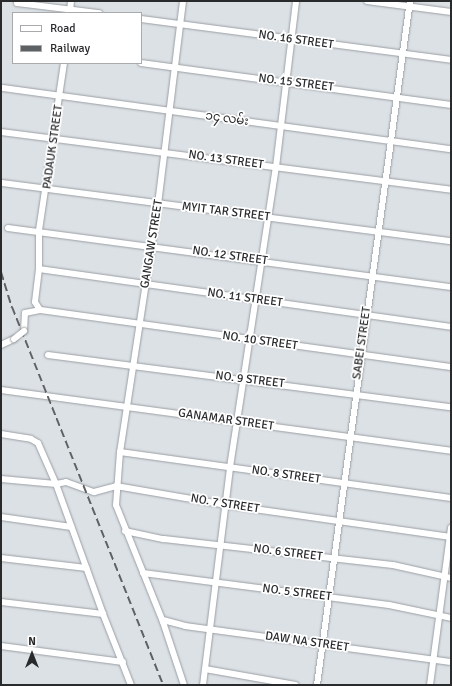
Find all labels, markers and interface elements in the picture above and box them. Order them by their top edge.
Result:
legend [12,12,142,64]
text: Road [50,21,76,36]
street label: NO. 16 STREET [257,28,335,52]
text: Railway [50,41,90,56]
street label: NO. 15 STREET [257,71,335,95]
street label: PADAUK STREET [40,104,66,190]
street label: ၁၄ လမ်း [205,109,249,129]
street label: NO. 13 STREET [187,148,265,172]
street label: GANGAW STREET [138,199,166,289]
street label: MYIT TAR STREET [181,199,271,225]
street label: NO. 12 STREET [191,244,269,268]
street label: NO. 11 STREET [206,286,284,310]
street label: SABEI STREET [350,306,374,380]
street label: NO. 10 STREET [221,329,299,353]
street label: NO. 9 STREET [215,369,285,391]
street label: GANAMAR STREET [177,406,275,434]
street label: NO. 8 STREET [251,463,321,487]
street label: NO. 7 STREET [190,491,260,517]
street label: NO. 6 STREET [253,542,323,564]
street label: NO. 5 STREET [262,582,332,604]
street label: DAW NA STREET [264,629,350,655]
north arrow [12,634,52,674]
text: N [28,635,36,648]

